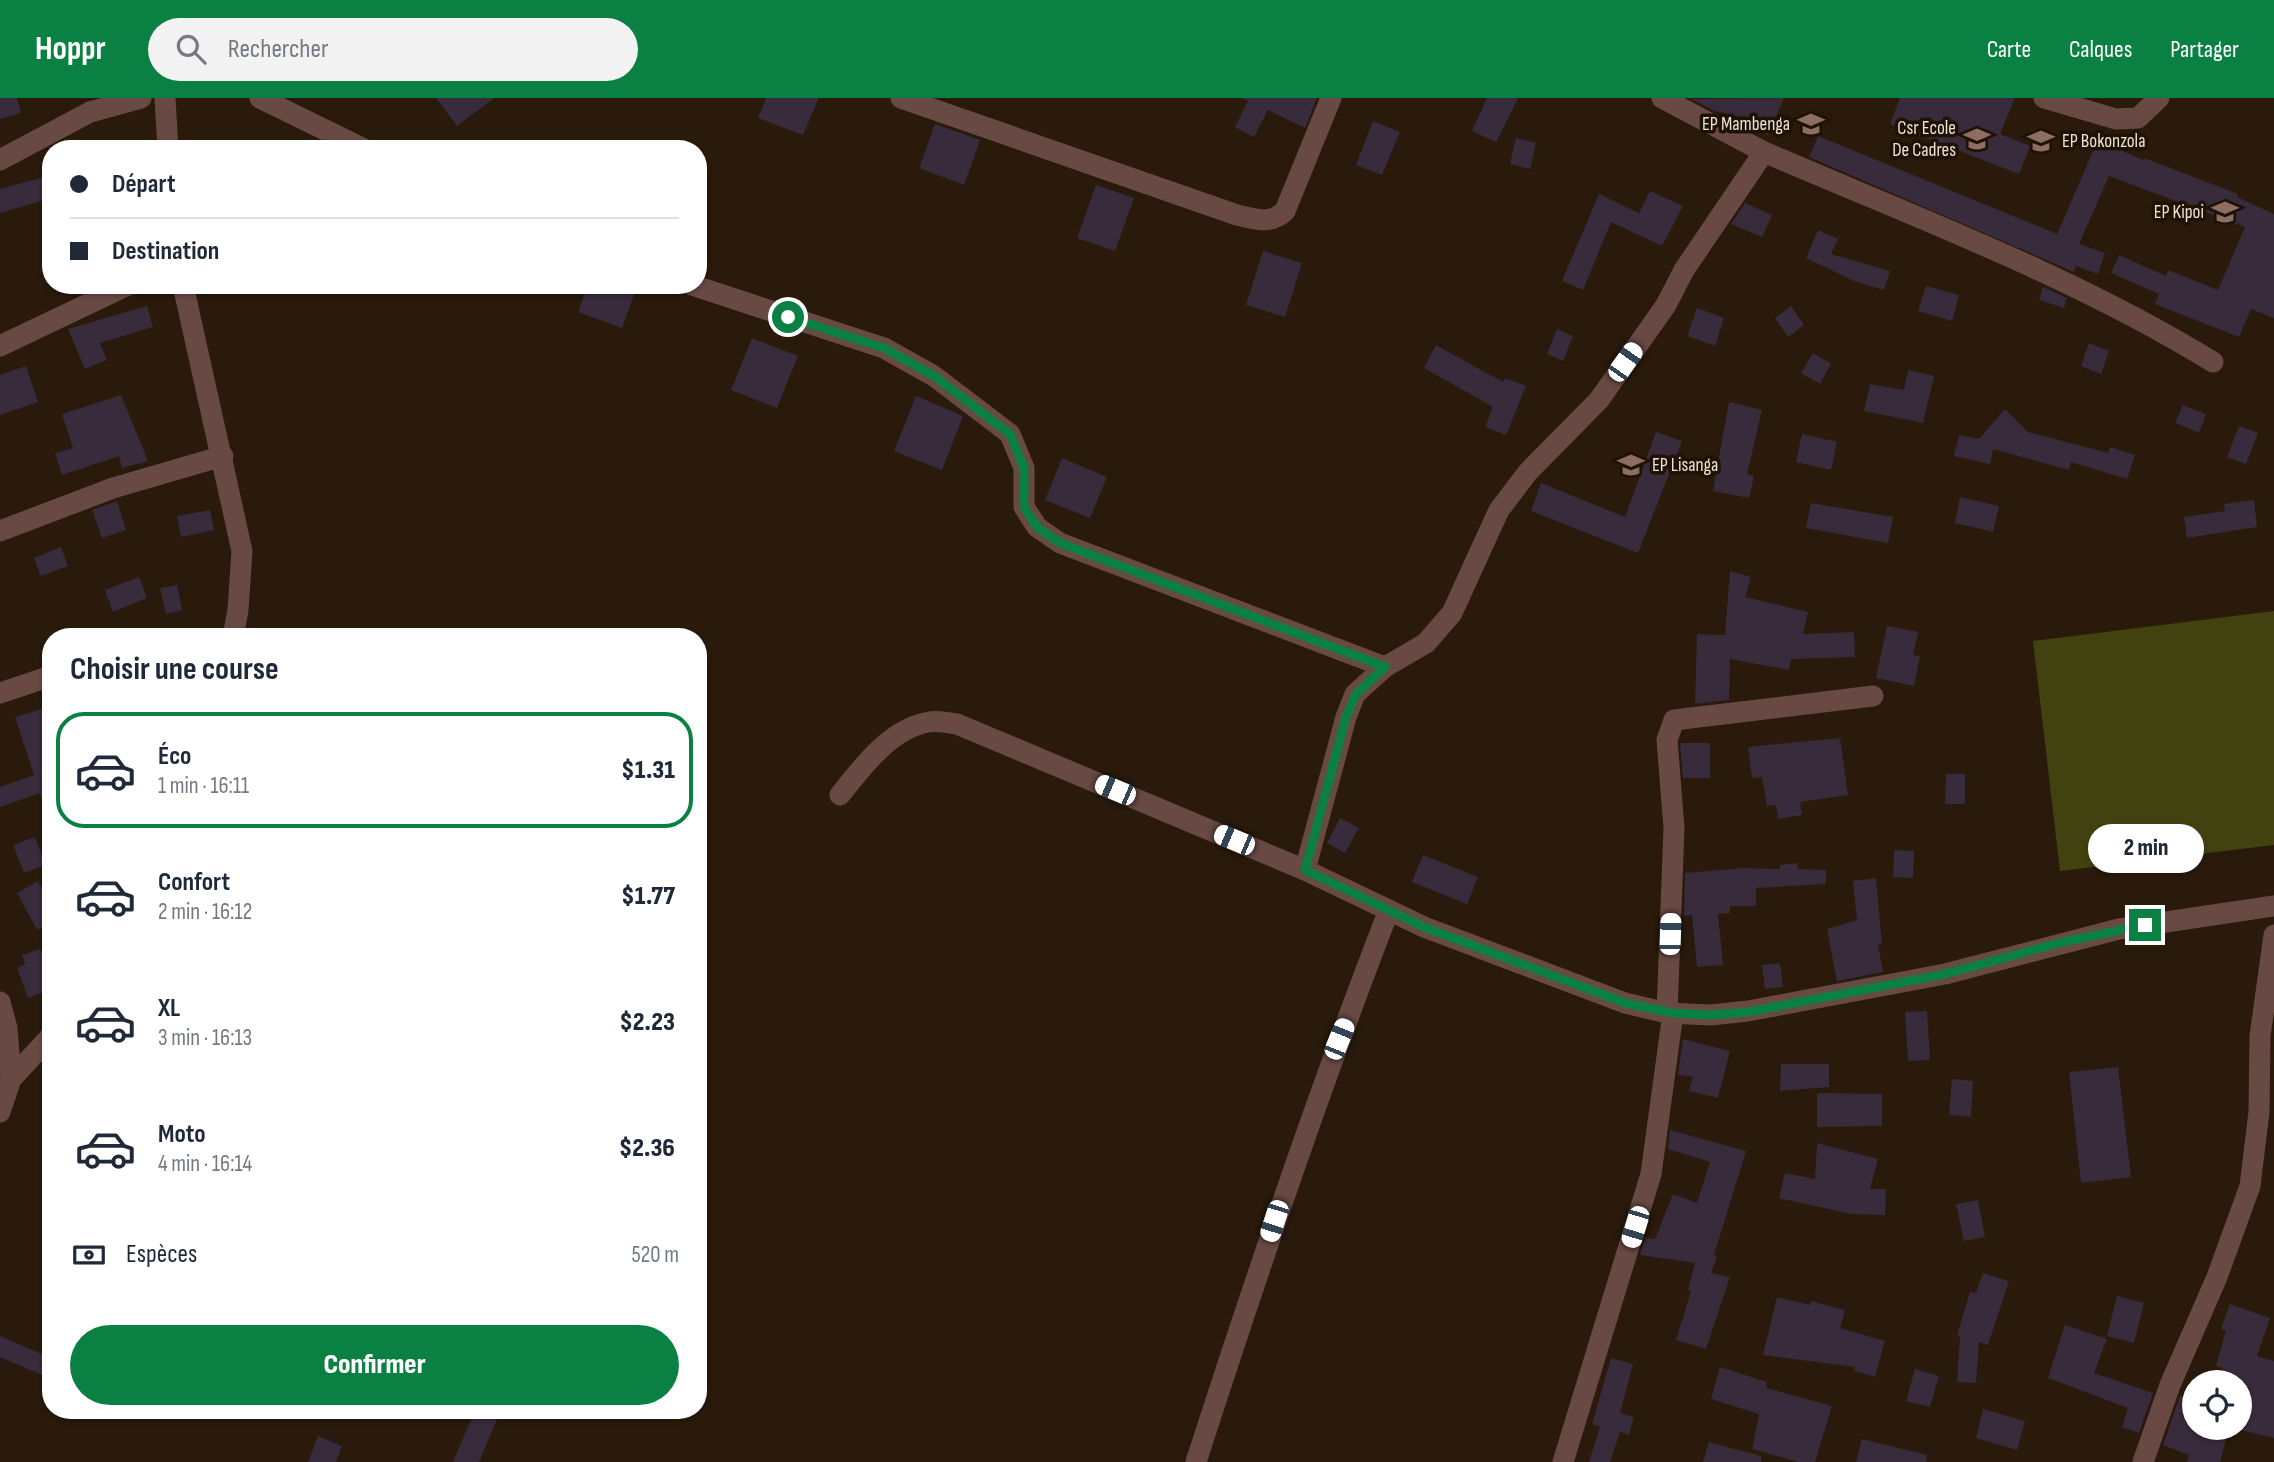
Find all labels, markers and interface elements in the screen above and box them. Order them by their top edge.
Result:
search box [148,18,638,81]
text: Hoppr [35,29,106,69]
icon: search [172,30,210,68]
text: Rechercher [228,34,328,65]
text: Carte [1987,35,2031,64]
text: Calques [2069,35,2132,64]
text: Partager [2170,35,2239,64]
school or university icon: EP Mambenga [1796,109,1826,139]
place label: EP Mambenga [1702,113,1790,136]
place label: Csr Ecole De Cadres [1892,117,1956,162]
school or university icon: Csr Ecole De Cadres [1962,124,1992,154]
school or university icon: EP Bokonzola [2026,126,2056,156]
place label: EP Bokonzola [2062,130,2145,153]
text: Départ [112,169,175,200]
school or university icon: EP Kipoi [2210,197,2240,227]
place label: EP Kipoi [2154,201,2204,224]
text: Destination [112,236,219,267]
route start [772,301,804,333]
car [1605,339,1646,385]
school or university icon: EP Lisanga [1616,450,1646,480]
place label: EP Lisanga [1652,454,1718,477]
text: Choisir une course [70,650,279,689]
icon: car [74,739,137,802]
text: Éco [158,741,191,772]
text: $1.31 [621,755,675,786]
text: 1 min · 16:11 [158,772,249,800]
car [1092,772,1139,808]
car [1211,822,1258,858]
callout: 2 min [2087,824,2203,872]
text: 2 min [2124,834,2168,862]
icon: car [74,865,137,928]
text: Confort [158,867,230,898]
text: $1.77 [621,881,675,912]
text: 2 min · 16:12 [158,898,252,926]
route end [2129,909,2161,941]
car [1659,913,1682,955]
icon: car [74,991,137,1054]
text: XL [158,993,180,1024]
text: $2.23 [619,1007,675,1038]
car [1322,1016,1357,1062]
text: 3 min · 16:13 [158,1024,252,1052]
icon: car [74,1117,137,1180]
text: Moto [158,1119,206,1150]
text: $2.36 [619,1133,675,1164]
text: 4 min · 16:14 [158,1150,252,1178]
car [1258,1198,1291,1244]
car [1619,1204,1652,1250]
icon: cash [70,1236,108,1274]
text: Espèces [126,1239,197,1270]
text: 520 m [632,1241,679,1269]
button: Confirmer [70,1325,679,1405]
map controls [2182,1370,2252,1440]
button: locate [2182,1370,2252,1440]

